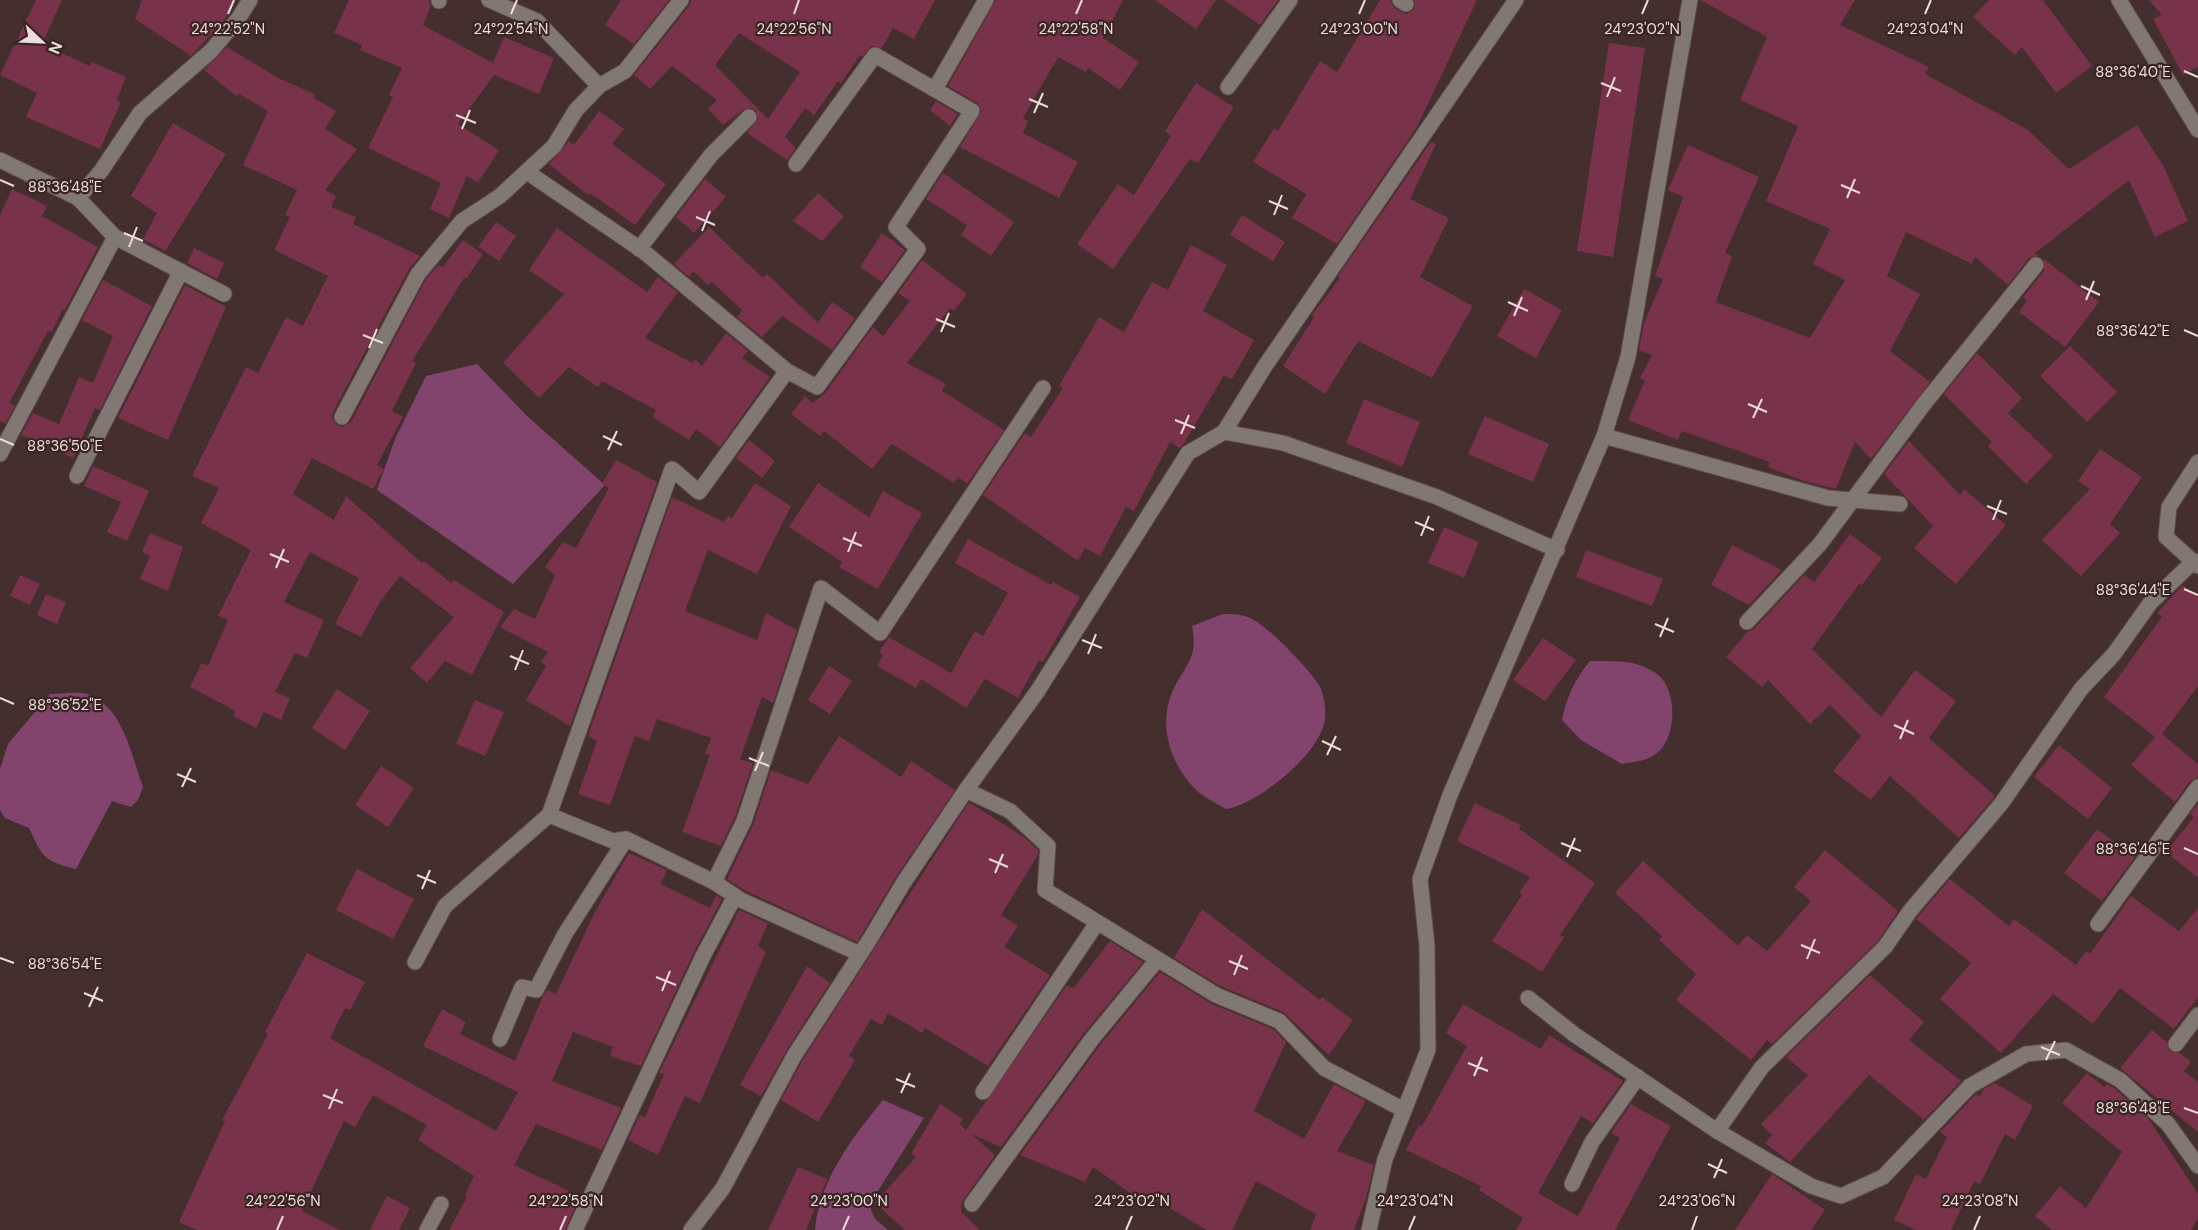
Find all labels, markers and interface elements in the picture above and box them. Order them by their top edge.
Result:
north arrow [12,12,72,72]
text: 24°22'52"N [191,19,265,39]
text: 24°22'54"N [474,19,548,39]
text: 24°22'56"N [756,19,832,39]
text: 24°22'58"N [1039,19,1113,39]
text: 24°23'00"N [1320,19,1398,39]
text: 24°23'02"N [1604,19,1680,39]
text: 24°23'04"N [1887,19,1963,39]
text: N [43,38,67,57]
text: 88°36'40"E [2095,62,2171,82]
text: 88°36'48"E [28,177,102,197]
text: 88°36'42"E [2096,321,2170,341]
text: 88°36'50"E [27,436,103,456]
text: 88°36'44"E [2096,580,2170,600]
text: 88°36'52"E [28,695,102,715]
text: 88°36'46"E [2096,839,2170,859]
text: 88°36'54"E [28,954,102,974]
text: 88°36'48"E [2096,1098,2170,1118]
text: 24°22'56"N [245,1191,321,1211]
text: 24°22'58"N [529,1191,603,1211]
text: 24°23'00"N [810,1191,888,1211]
text: 24°23'02"N [1094,1191,1170,1211]
text: 24°23'04"N [1377,1191,1453,1211]
text: 24°23'06"N [1659,1191,1735,1211]
text: 24°23'08"N [1942,1191,2018,1211]

